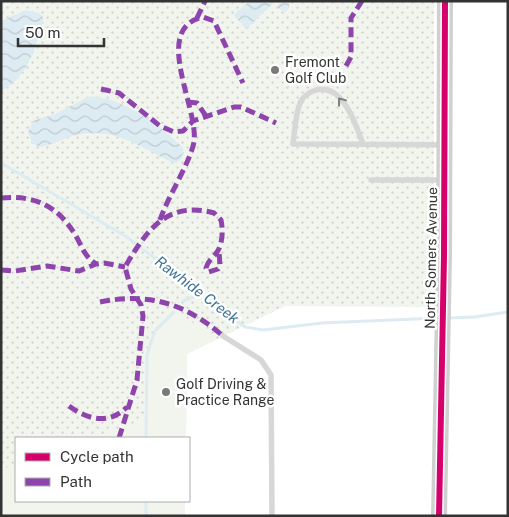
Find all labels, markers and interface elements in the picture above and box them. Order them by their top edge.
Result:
scale bar [18,15,104,47]
text: 50 m [25,24,60,41]
place label: Fremont Golf Club [285,54,346,86]
marker: Fremont Golf Club [269,64,281,76]
one-way arrow [338,97,347,107]
street label: North Somers Avenue [422,187,440,329]
water label: Rawhide Creek [152,252,243,327]
place label: Golf Driving & Practice Range [176,376,275,408]
marker: Golf Driving & Practice Range [160,386,172,398]
legend [15,437,190,502]
text: Cycle path [60,448,134,465]
text: Path [60,473,92,490]

